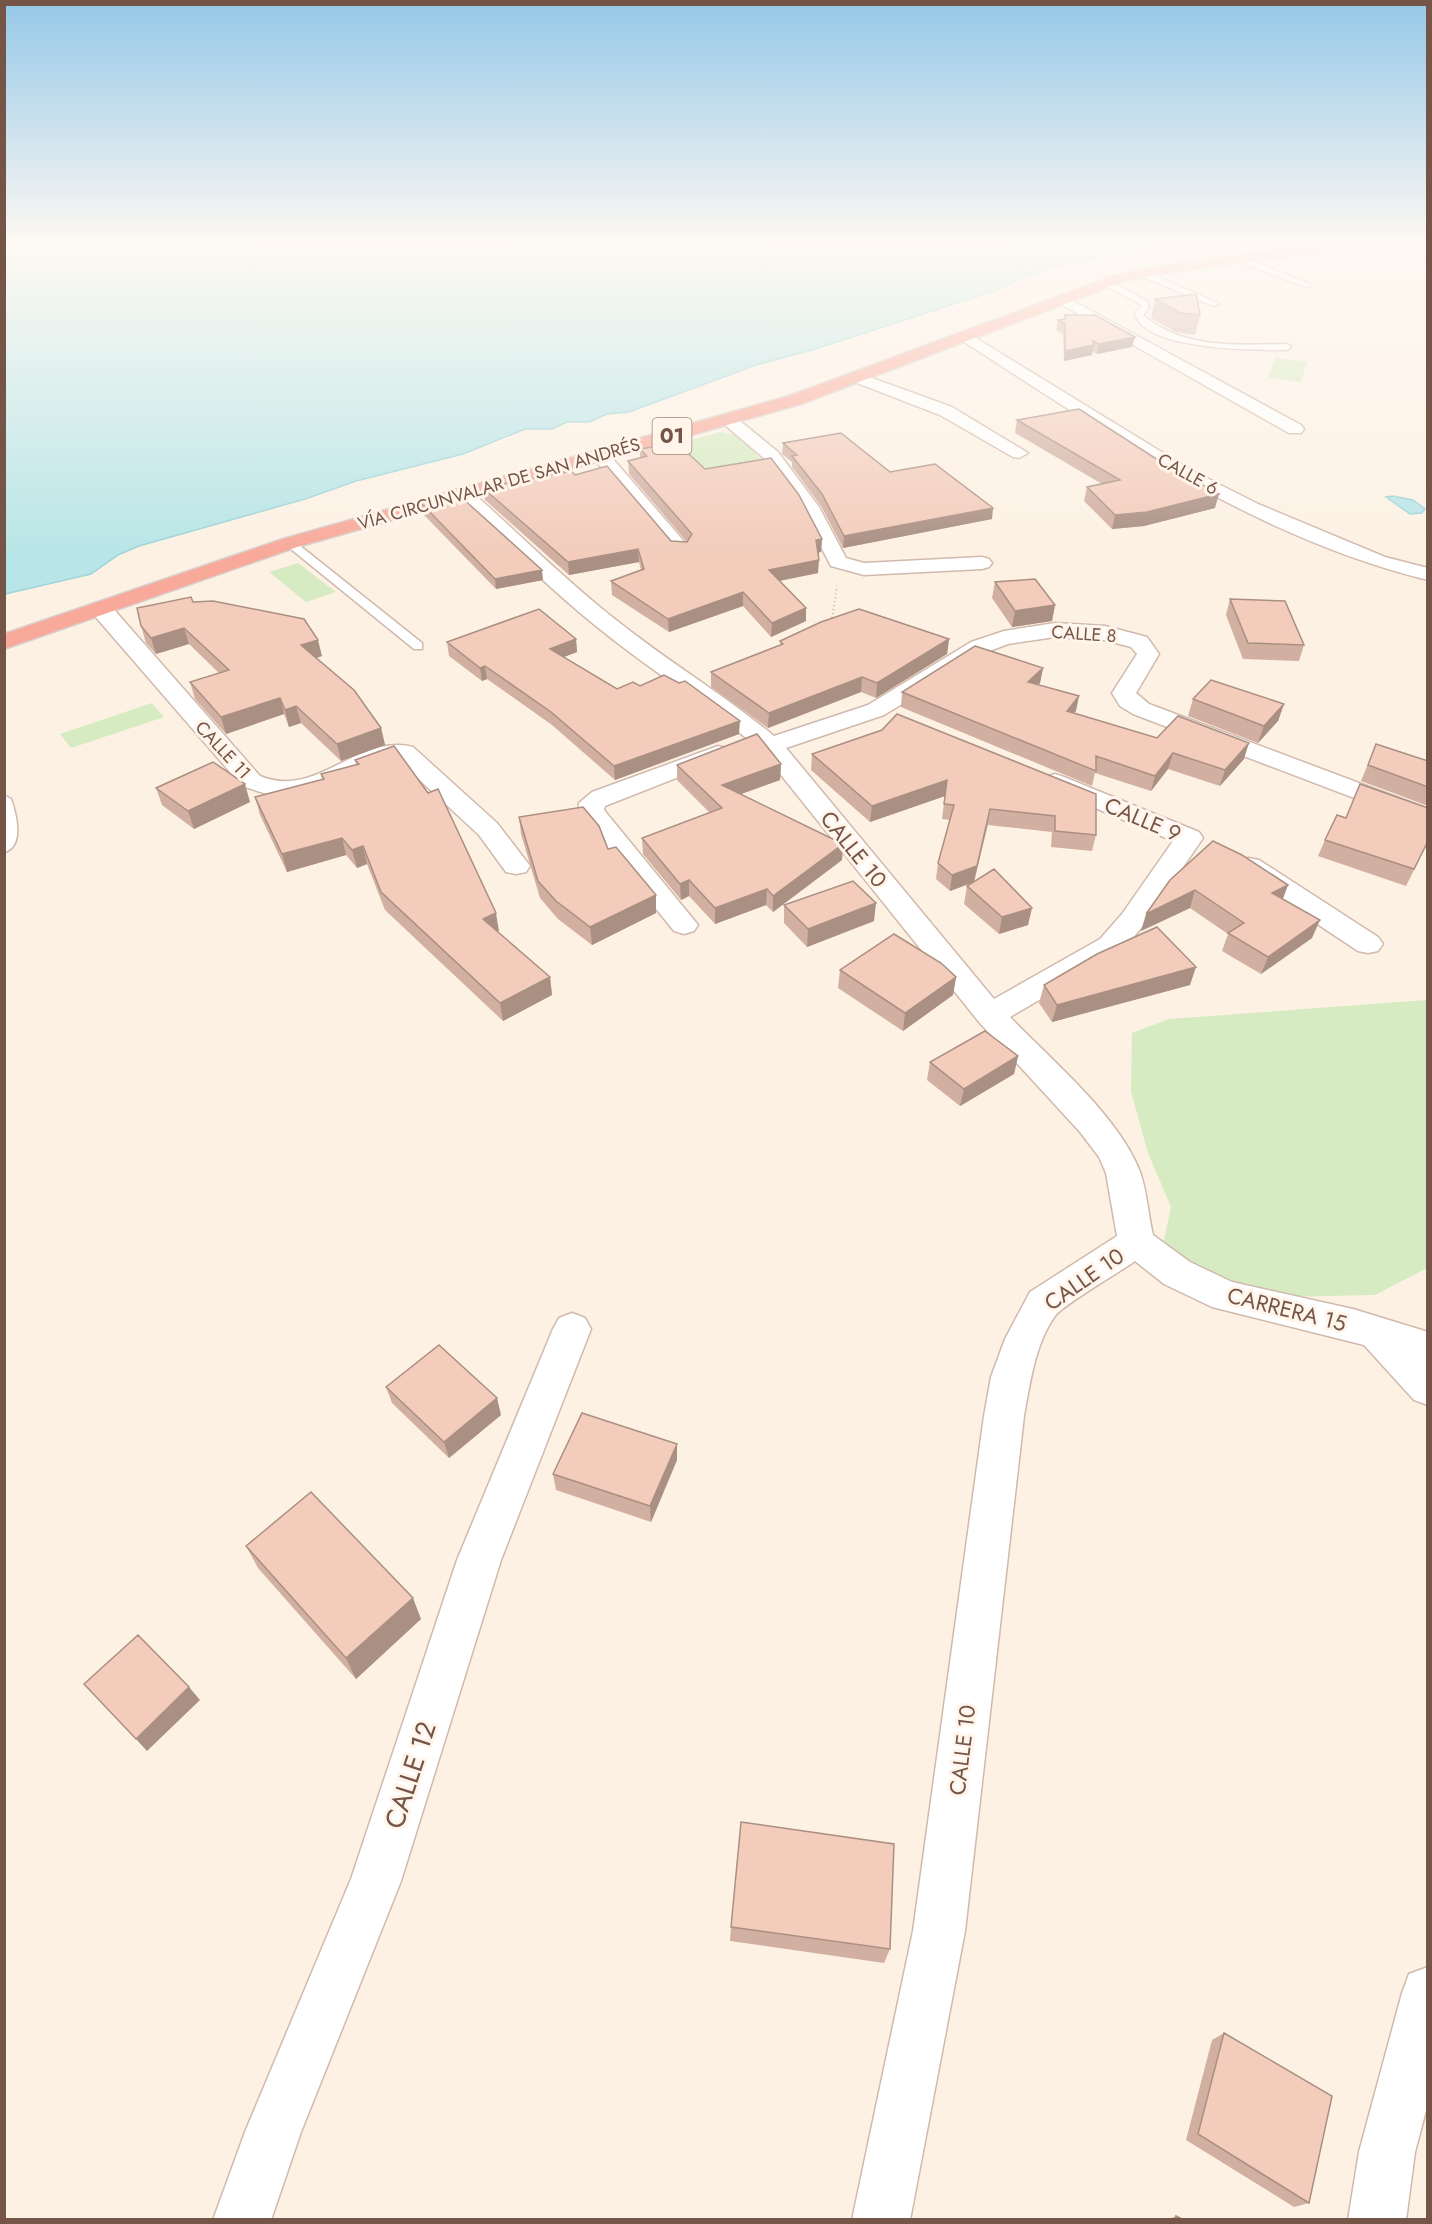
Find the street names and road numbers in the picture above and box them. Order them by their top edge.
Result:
road number: 01 [652,418,692,454]
street label: VÍA CIRCUNVALAR DE SAN ANDRÉS [355,431,643,537]
street label: CALLE 6 [1153,447,1223,501]
street label: CALLE 8 [1051,619,1117,649]
street label: CALLE 11 [189,715,257,785]
street label: CALLE 9 [1100,789,1186,849]
street label: CALLE 10 [813,804,895,894]
street label: CALLE 10 [1038,1240,1130,1318]
street label: CARRERA 15 [1224,1279,1350,1339]
street label: CALLE 10 [941,1703,983,1797]
street label: CALLE 12 [374,1716,446,1834]

